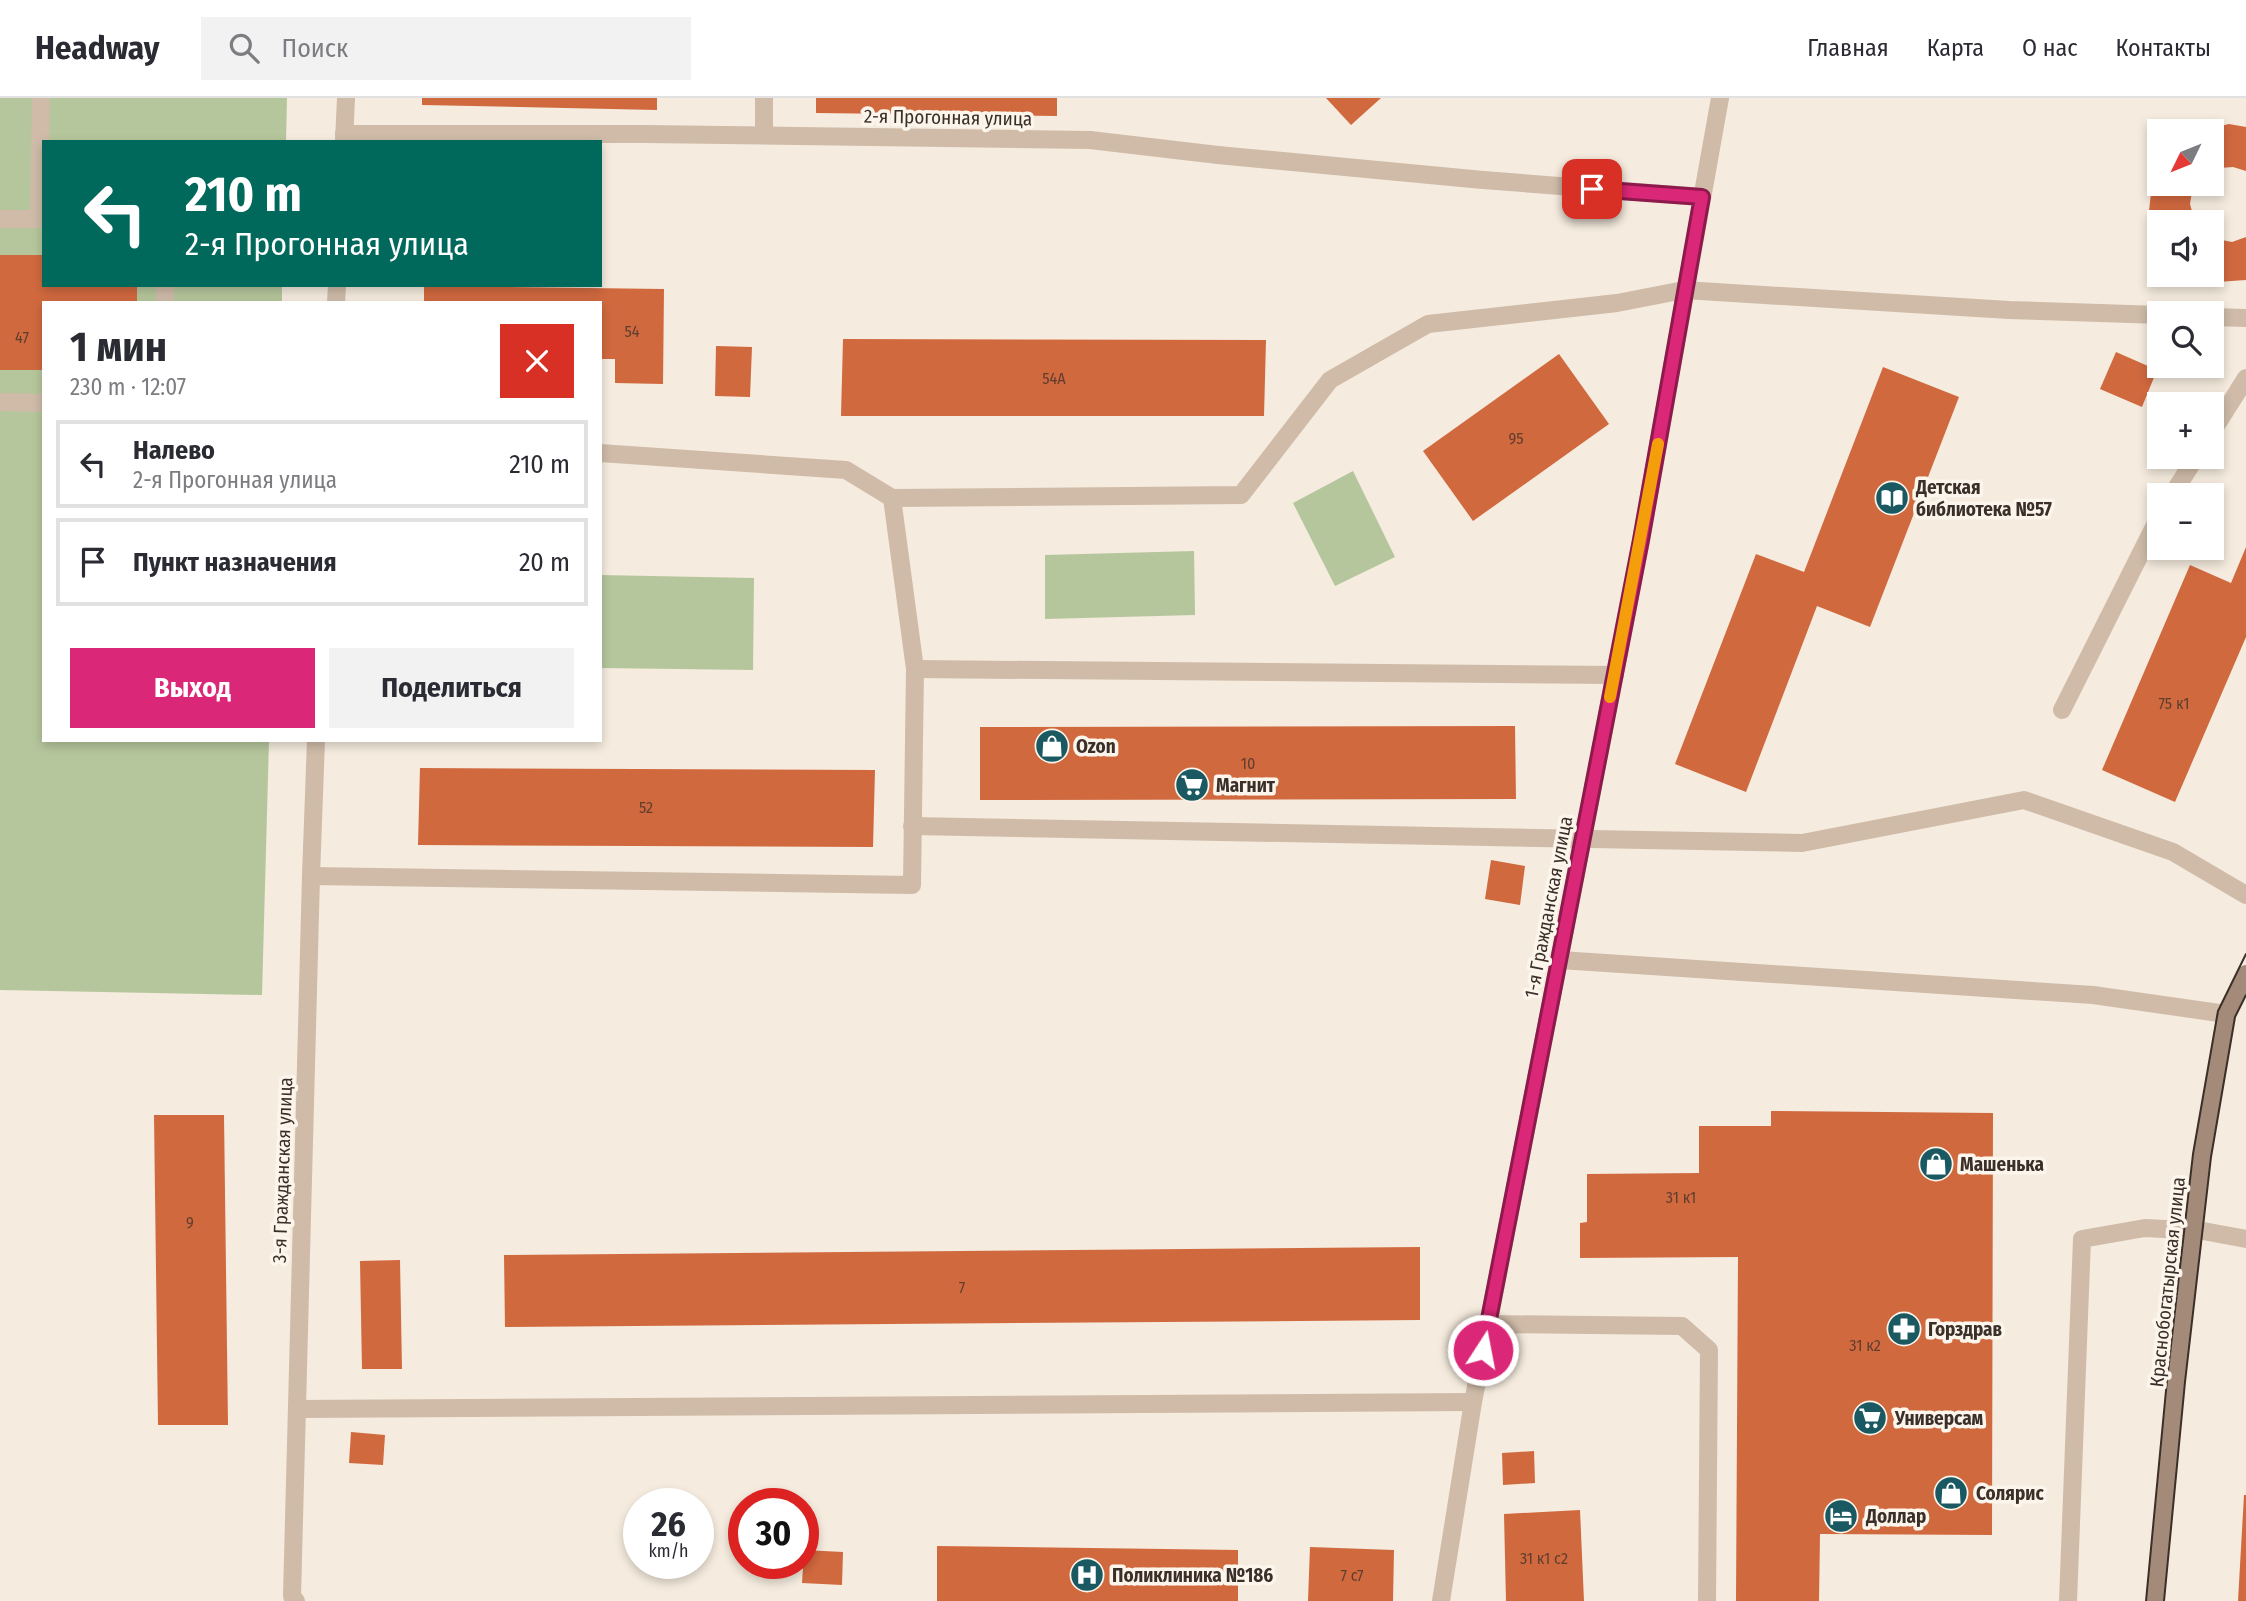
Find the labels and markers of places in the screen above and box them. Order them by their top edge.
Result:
pin [1562,159,1622,219]
place label: Детская библиотека №57 [1915,476,2052,521]
library icon: Детская библиотека №57 [1873,479,1911,517]
shop icon: Ozon [1033,727,1071,765]
place label: Ozon [1076,735,1116,758]
supermarket icon: Магнит [1173,766,1211,804]
place label: Магнит [1216,774,1276,797]
shop icon: Машенька [1917,1145,1955,1183]
place label: Машенька [1960,1153,2044,1176]
pharmacy icon: Горздрав [1885,1310,1923,1348]
place label: Горздрав [1928,1318,2003,1341]
supermarket icon: Универсам [1851,1399,1889,1437]
place label: Универсам [1894,1407,1984,1430]
shop icon: Солярис [1932,1474,1970,1512]
place label: Солярис [1976,1482,2044,1505]
hotel icon: Доллар [1822,1497,1860,1535]
place label: Доллар [1865,1505,1926,1528]
hospital icon: Поликлиника №186 [1068,1556,1106,1594]
place label: Поликлиника №186 [1112,1564,1273,1587]

